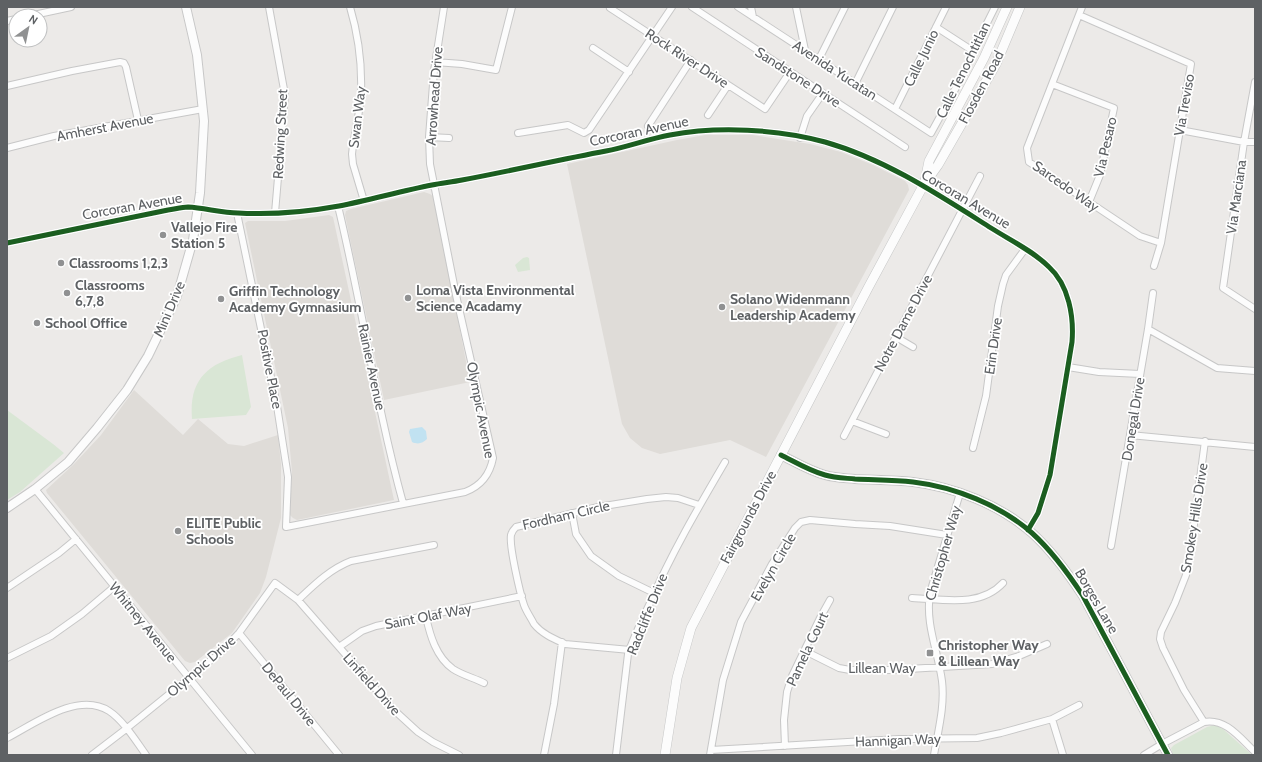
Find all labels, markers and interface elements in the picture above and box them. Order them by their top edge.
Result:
north arrow [8,8,48,48]
text: N [26,12,41,28]
street label: Calle Tenochtitlan [932,19,994,121]
street label: Rock River Drive [642,24,732,92]
street label: Calle Junio [899,26,943,90]
street label: Avenida Yucatan [789,36,881,104]
street label: Sandstone Drive [752,43,844,111]
street label: Arrowhead Drive [422,46,446,146]
street label: Flosden Road [954,47,1008,127]
street label: Via Treviso [1170,72,1198,138]
street label: Swan Way [344,85,370,149]
street label: Redwing Street [269,88,291,179]
street label: Amherst Avenue [55,109,155,145]
street label: Corcoran Avenue [588,112,690,150]
street label: Via Pesaro [1089,115,1121,179]
street label: Sarcedo Way [1029,156,1103,216]
street label: Via Marciana [1222,158,1250,235]
street label: Corcoran Avenue [918,165,1014,233]
street label: Corcoran Avenue [81,188,183,224]
place label: Vallejo Fire Station 5 [171,218,237,252]
marker: Vallejo Fire Station 5 [158,230,168,240]
place label: Classrooms 1,2,3 [69,254,168,272]
marker: Classrooms 1,2,3 [56,258,66,268]
street label: Notre Dame Drive [870,271,936,375]
place label: Classrooms 6,7,8 [75,276,145,310]
street label: Mini Drive [149,278,189,340]
place label: Loma Vista Environmental Science Acadamy [416,281,575,315]
place label: Griffin Technology Academy Gymnasium [229,282,361,316]
marker: Classrooms 6,7,8 [62,288,72,298]
place label: Solano Widenmann Leadership Academy [730,290,856,324]
marker: Loma Vista Environmental Science Acadamy [403,293,413,303]
marker: Griffin Technology Academy Gymnasium [216,294,226,304]
marker: Solano Widenmann Leadership Academy [717,302,727,312]
place label: School Office [45,314,127,332]
street label: Erin Drive [980,316,1006,376]
marker: School Office [32,318,42,328]
street label: Rainier Avenue [354,322,390,412]
street label: Positive Place [253,328,287,410]
street label: Olympic Avenue [463,360,499,460]
street label: Donegal Drive [1118,376,1148,462]
street label: Smokey Hills Drive [1176,462,1212,574]
street label: Fairgrounds Drive [716,467,780,567]
street label: Fordham Circle [521,496,611,534]
street label: Christopher Way [921,503,965,603]
place label: ELITE Public Schools [186,514,262,548]
marker: ELITE Public Schools [173,526,183,536]
street label: Evelyn Circle [746,530,800,604]
street label: Borges Lane [1071,565,1123,637]
street label: Radcliffe Drive [622,571,672,657]
street label: Whitney Avenue [105,578,181,666]
street label: Saint Olaf Way [383,599,473,633]
street label: Pamela Court [782,609,832,689]
street label: Olympic Drive [163,631,239,701]
place label: Christopher Way & Lillean Way [938,636,1039,670]
marker: Christopher Way & Lillean Way [925,648,935,658]
street label: Linfield Drive [339,649,405,719]
street label: DePaul Drive [258,659,320,729]
street label: Lillean Way [848,659,916,677]
street label: Hannigan Way [855,730,941,750]

